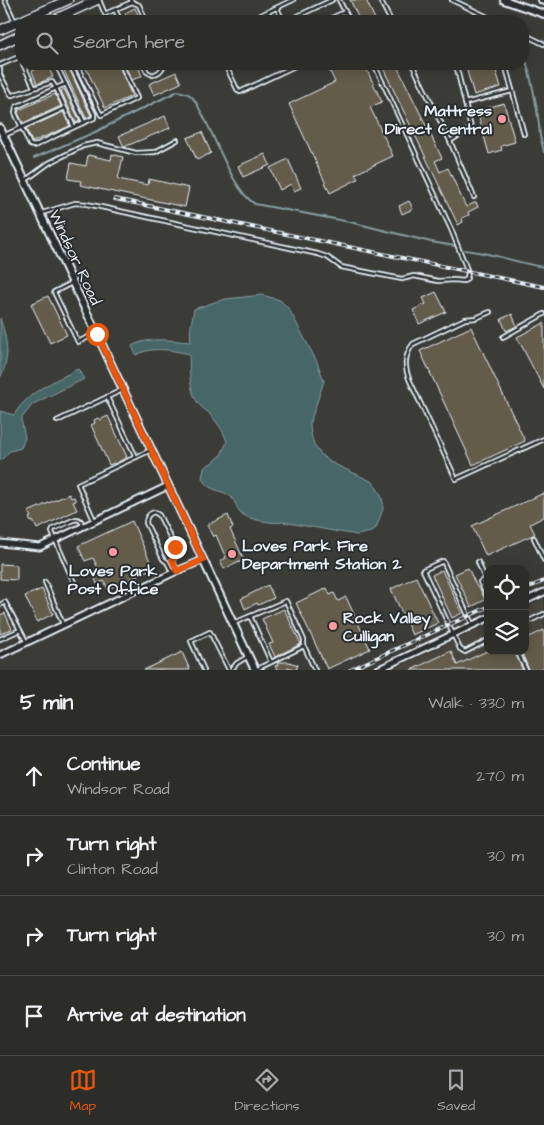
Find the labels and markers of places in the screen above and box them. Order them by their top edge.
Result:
place label: Mattress Direct Central [385,100,492,140]
marker: Mattress Direct Central [496,113,508,125]
place label: Loves Park Fire Department Station 2 [242,535,403,575]
marker: Loves Park Post Office [107,546,119,558]
marker: Loves Park Fire Department Station 2 [226,548,238,560]
place label: Loves Park Post Office [67,560,159,600]
place label: Rock Valley Culligan [343,607,431,649]
marker: Rock Valley Culligan [327,620,339,632]

